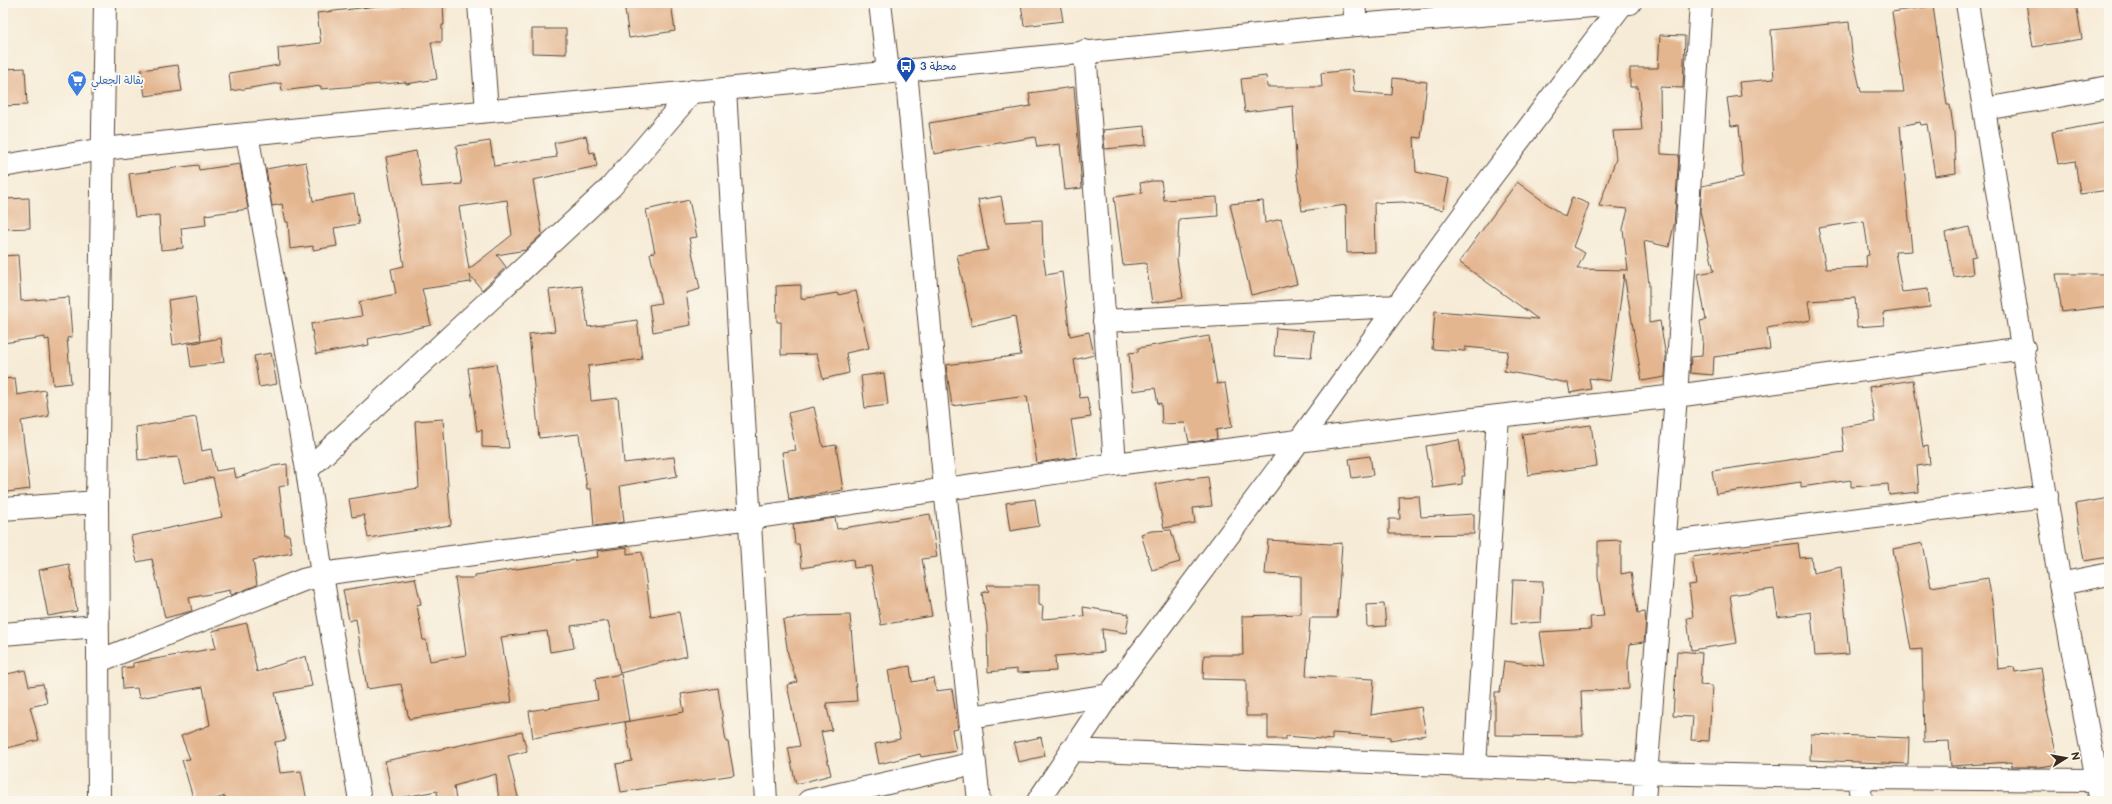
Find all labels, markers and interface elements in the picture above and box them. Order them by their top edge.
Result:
bus stop icon: محطة 3 [895,55,917,83]
place label: محطة 3 [920,60,956,73]
supermarket icon: بقالة الجعلي [66,69,88,97]
place label: بقالة الجعلي [91,74,144,91]
north arrow [2046,738,2086,778]
text: N [2068,751,2082,761]

